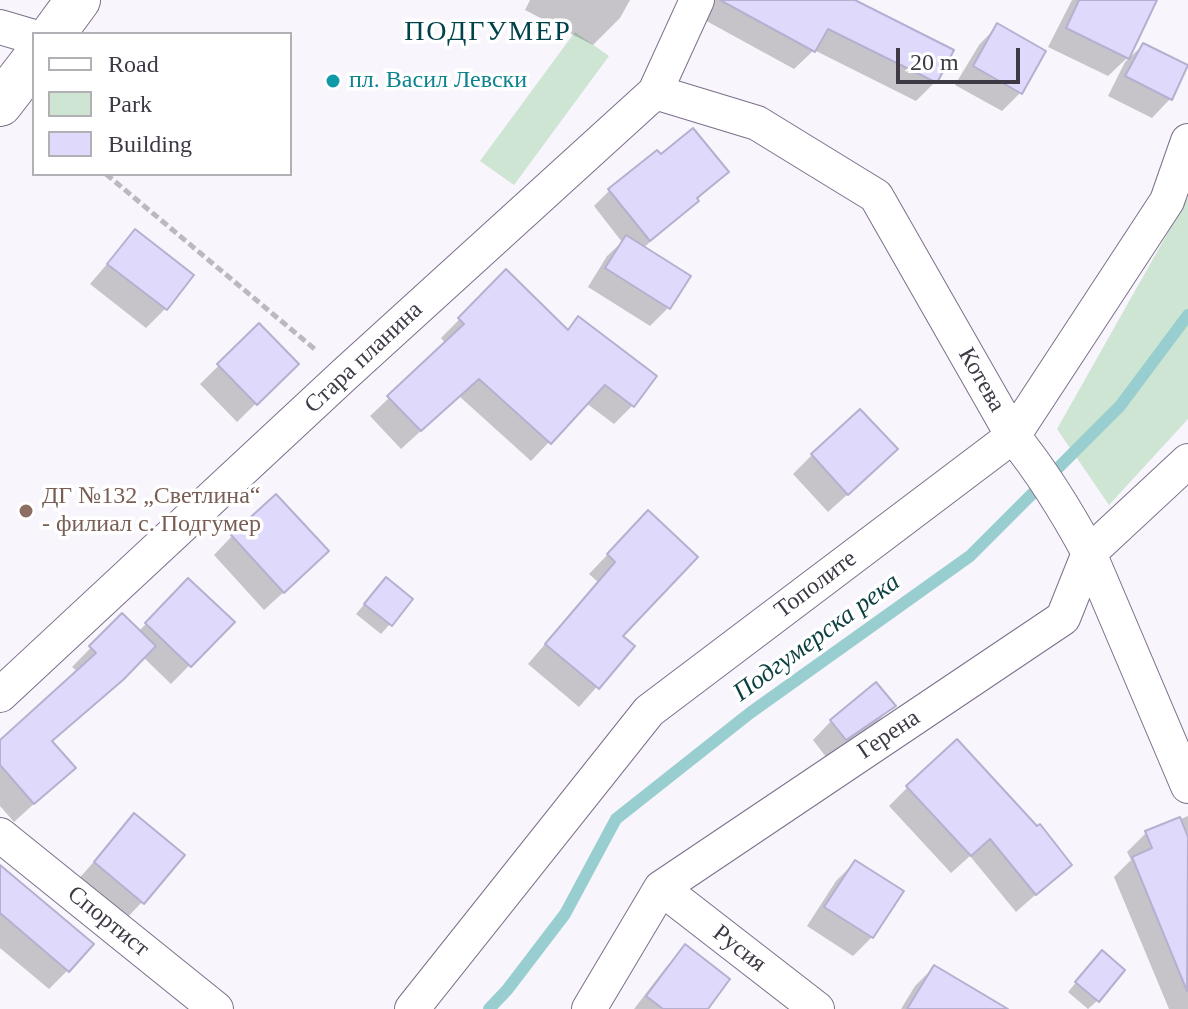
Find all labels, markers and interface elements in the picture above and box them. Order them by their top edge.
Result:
district label: ПОДГУМЕР [404,16,572,50]
legend [32,32,292,176]
scale bar [900,32,1024,82]
text: 20 m [910,49,959,75]
text: Road [108,51,159,77]
place label: пл. Васил Левски [349,67,527,95]
marker: пл. Васил Левски [324,72,342,90]
text: Park [108,91,152,117]
text: Building [108,131,192,157]
street label: Стара планина [299,296,429,420]
street label: Котева [951,343,1011,417]
place label: ДГ №132 „Светлина“ - филиал с. Подгумер [42,483,261,539]
marker: ДГ №132 „Светлина“ - филиал с. Подгумер [17,502,35,520]
street label: Тополите [769,545,863,625]
water label: Подгумерска река [728,567,906,709]
street label: Герена [852,704,926,766]
street label: Спортист [61,880,155,964]
street label: Русия [707,919,771,979]

